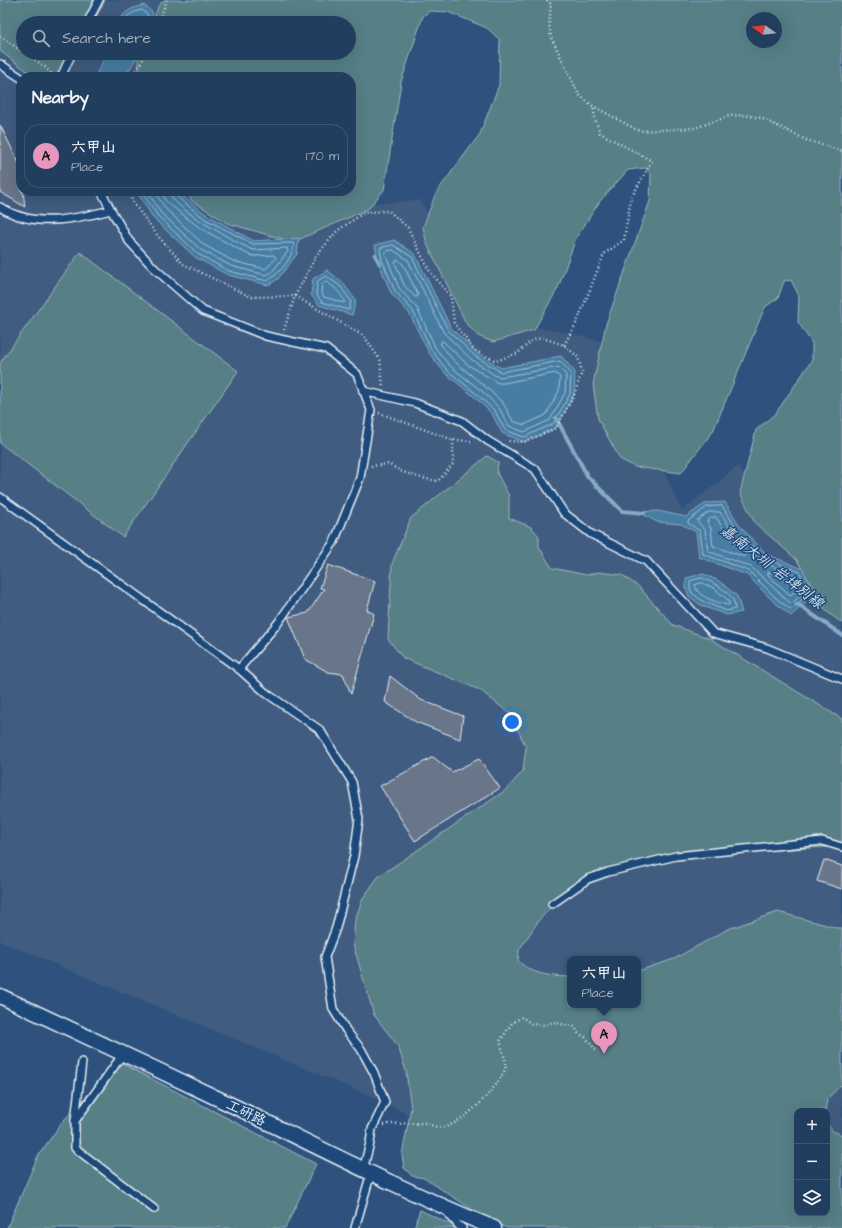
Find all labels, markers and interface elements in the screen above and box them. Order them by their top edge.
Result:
north arrow [746,12,782,48]
search box [16,16,356,60]
icon: search [30,27,52,49]
text: Search here [62,28,151,49]
text: Nearby [32,86,89,110]
text: 六甲山 [71,137,116,158]
text: A [42,147,50,165]
text: 170 m [306,147,339,165]
text: Place [71,158,103,176]
water label: 嘉南大圳 岩埤別線 [716,520,829,615]
your location [502,712,522,732]
popup [567,956,641,1008]
text: 六甲山 [581,963,627,984]
text: Place [581,984,614,1002]
pin: A [591,1021,617,1054]
street label: 工研路 [223,1095,269,1131]
map controls [794,1108,830,1216]
button: + [794,1108,830,1144]
button: − [794,1144,830,1180]
button: layers [794,1180,830,1216]

